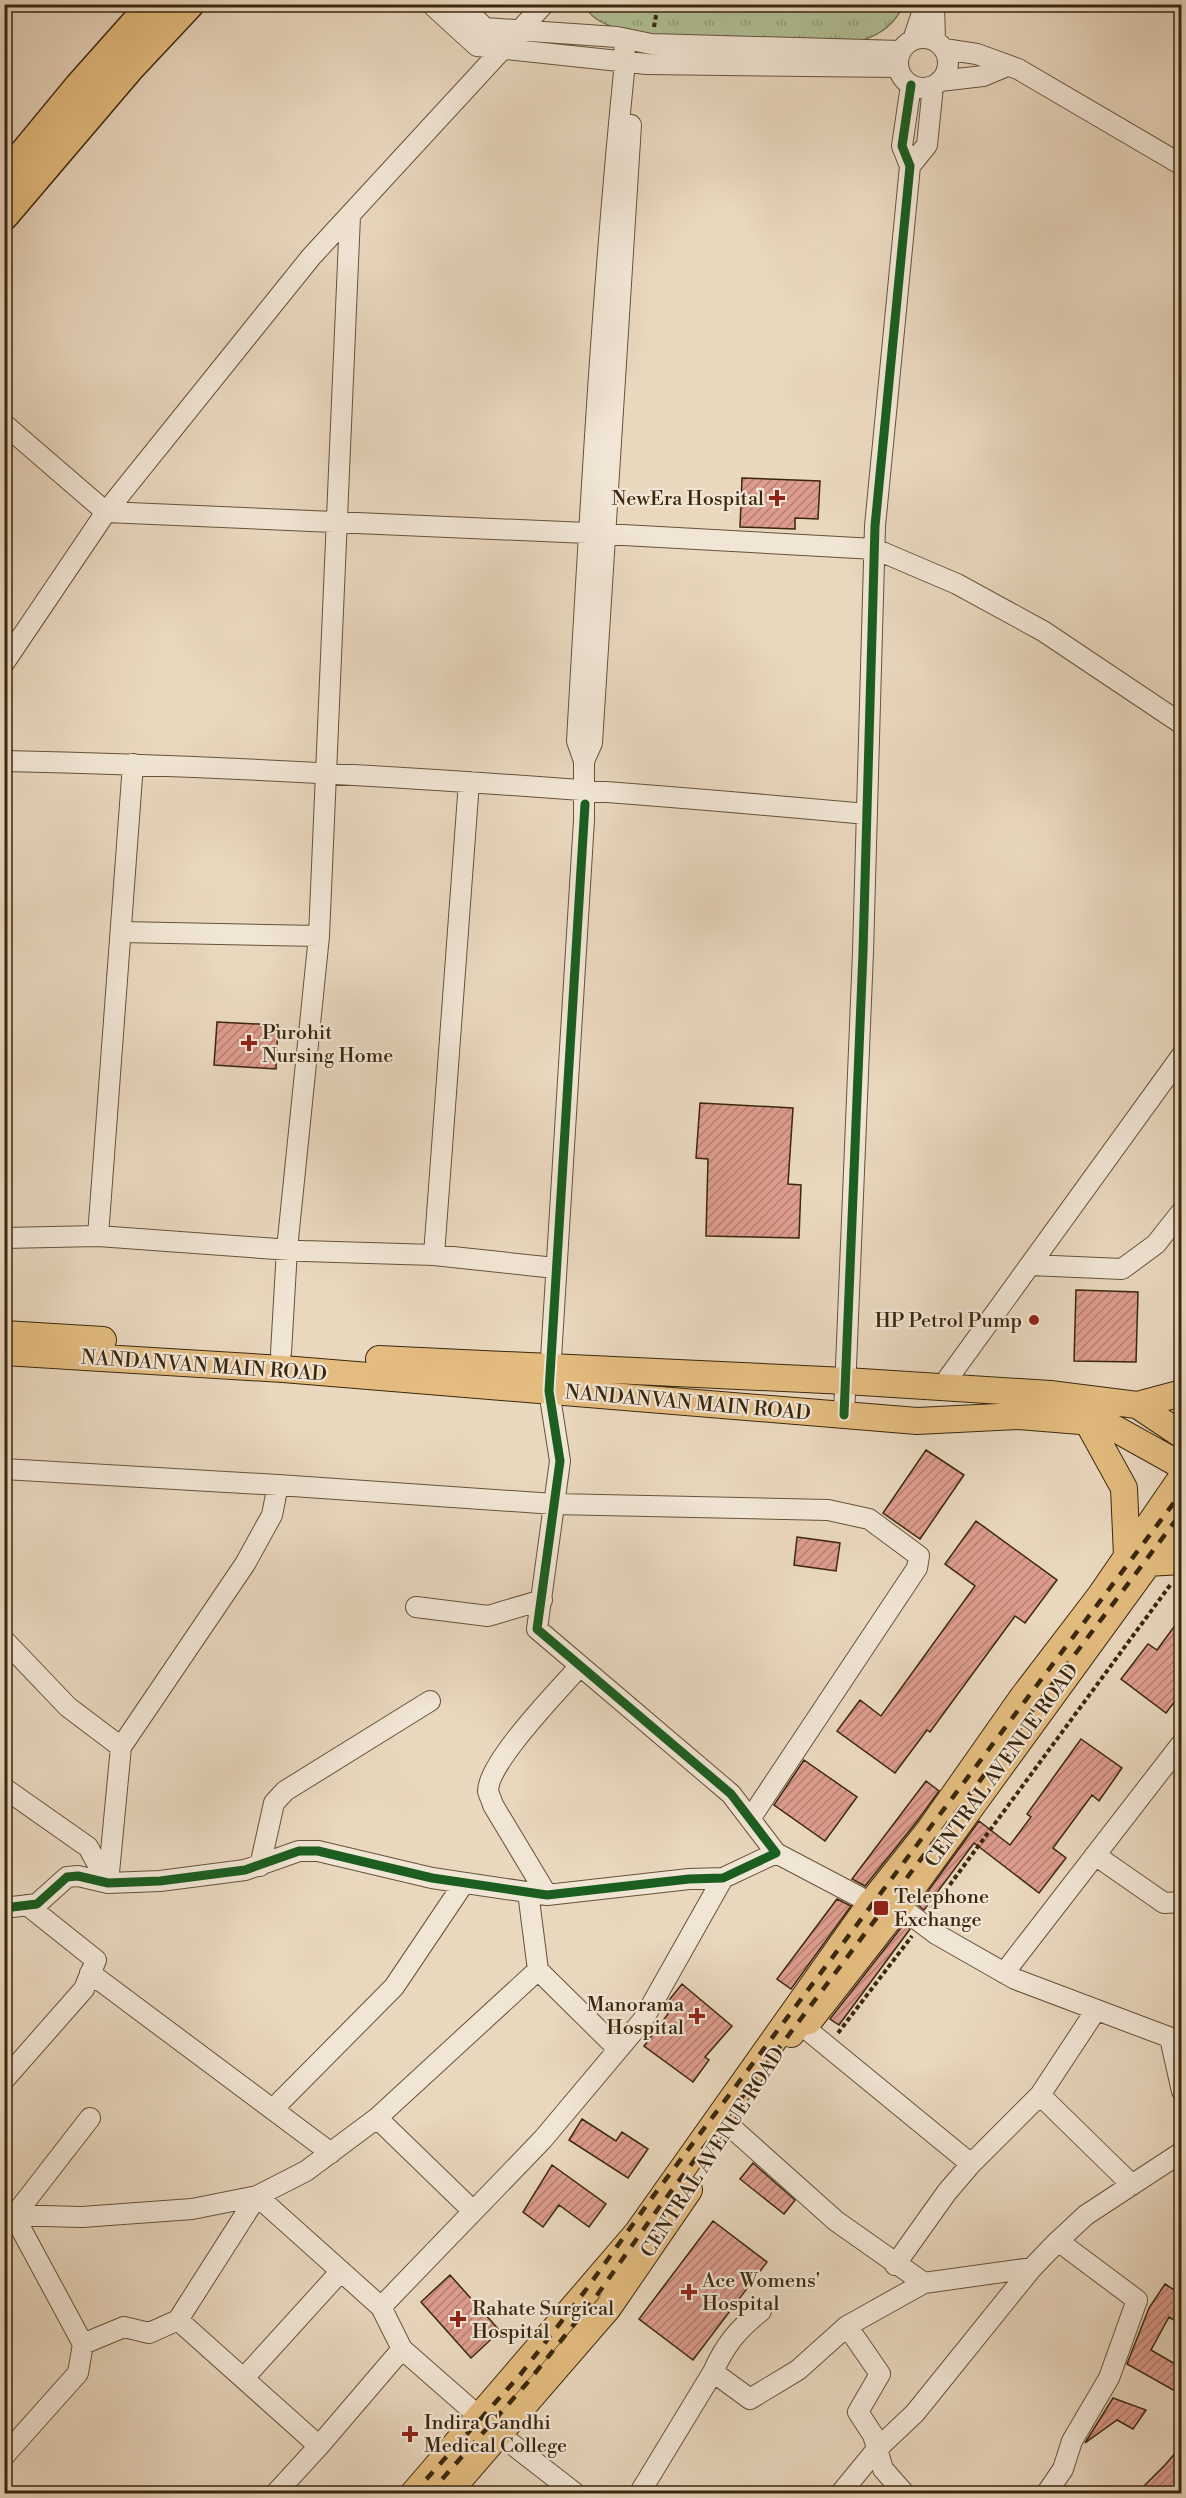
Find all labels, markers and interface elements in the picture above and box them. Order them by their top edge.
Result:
place label: NewEra Hospital [612,487,764,512]
marker: NewEra Hospital [768,489,786,507]
place label: Purohit Nursing Home [262,1021,393,1069]
marker: Purohit Nursing Home [240,1034,258,1052]
place label: HP Petrol Pump [875,1309,1022,1334]
marker: HP Petrol Pump [1027,1313,1041,1327]
street label: NANDANVAN MAIN ROAD [80,1345,328,1388]
street label: NANDANVAN MAIN ROAD [564,1380,812,1427]
street label: CENTRAL AVENUE ROAD [920,1659,1085,1873]
place label: Telephone Exchange [894,1885,989,1933]
marker: Telephone Exchange [872,1899,890,1917]
place label: Manorama Hospital [587,1993,685,2041]
marker: Manorama Hospital [688,2007,706,2025]
street label: CENTRAL AVENUE ROAD [636,2043,791,2263]
place label: Ace Womens' Hospital [701,2269,820,2317]
marker: Ace Womens' Hospital [680,2283,698,2301]
place label: Rahate Surgical Hospital [472,2297,614,2345]
marker: Rahate Surgical Hospital [449,2310,467,2328]
place label: Indira Gandhi Medical College [424,2411,567,2459]
marker: Indira Gandhi Medical College [401,2425,419,2443]

